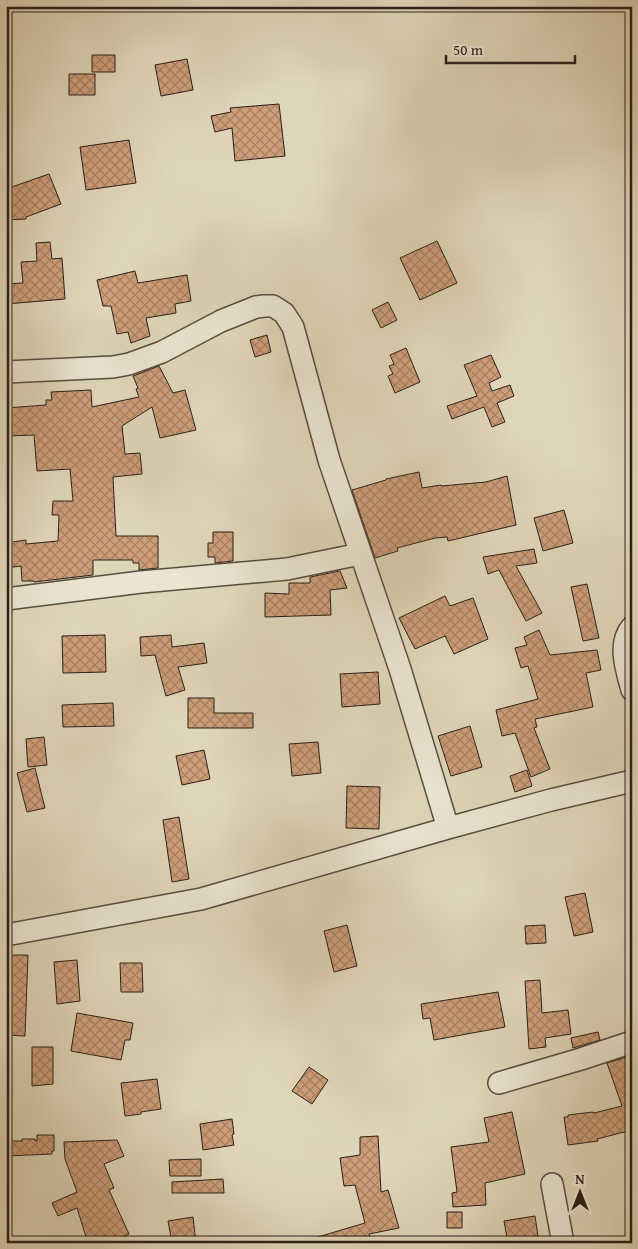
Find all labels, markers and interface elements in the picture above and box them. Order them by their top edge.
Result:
scale bar [446,32,574,64]
text: 50 m [453,39,484,60]
north arrow [556,1166,606,1216]
text: N [575,1169,585,1189]

